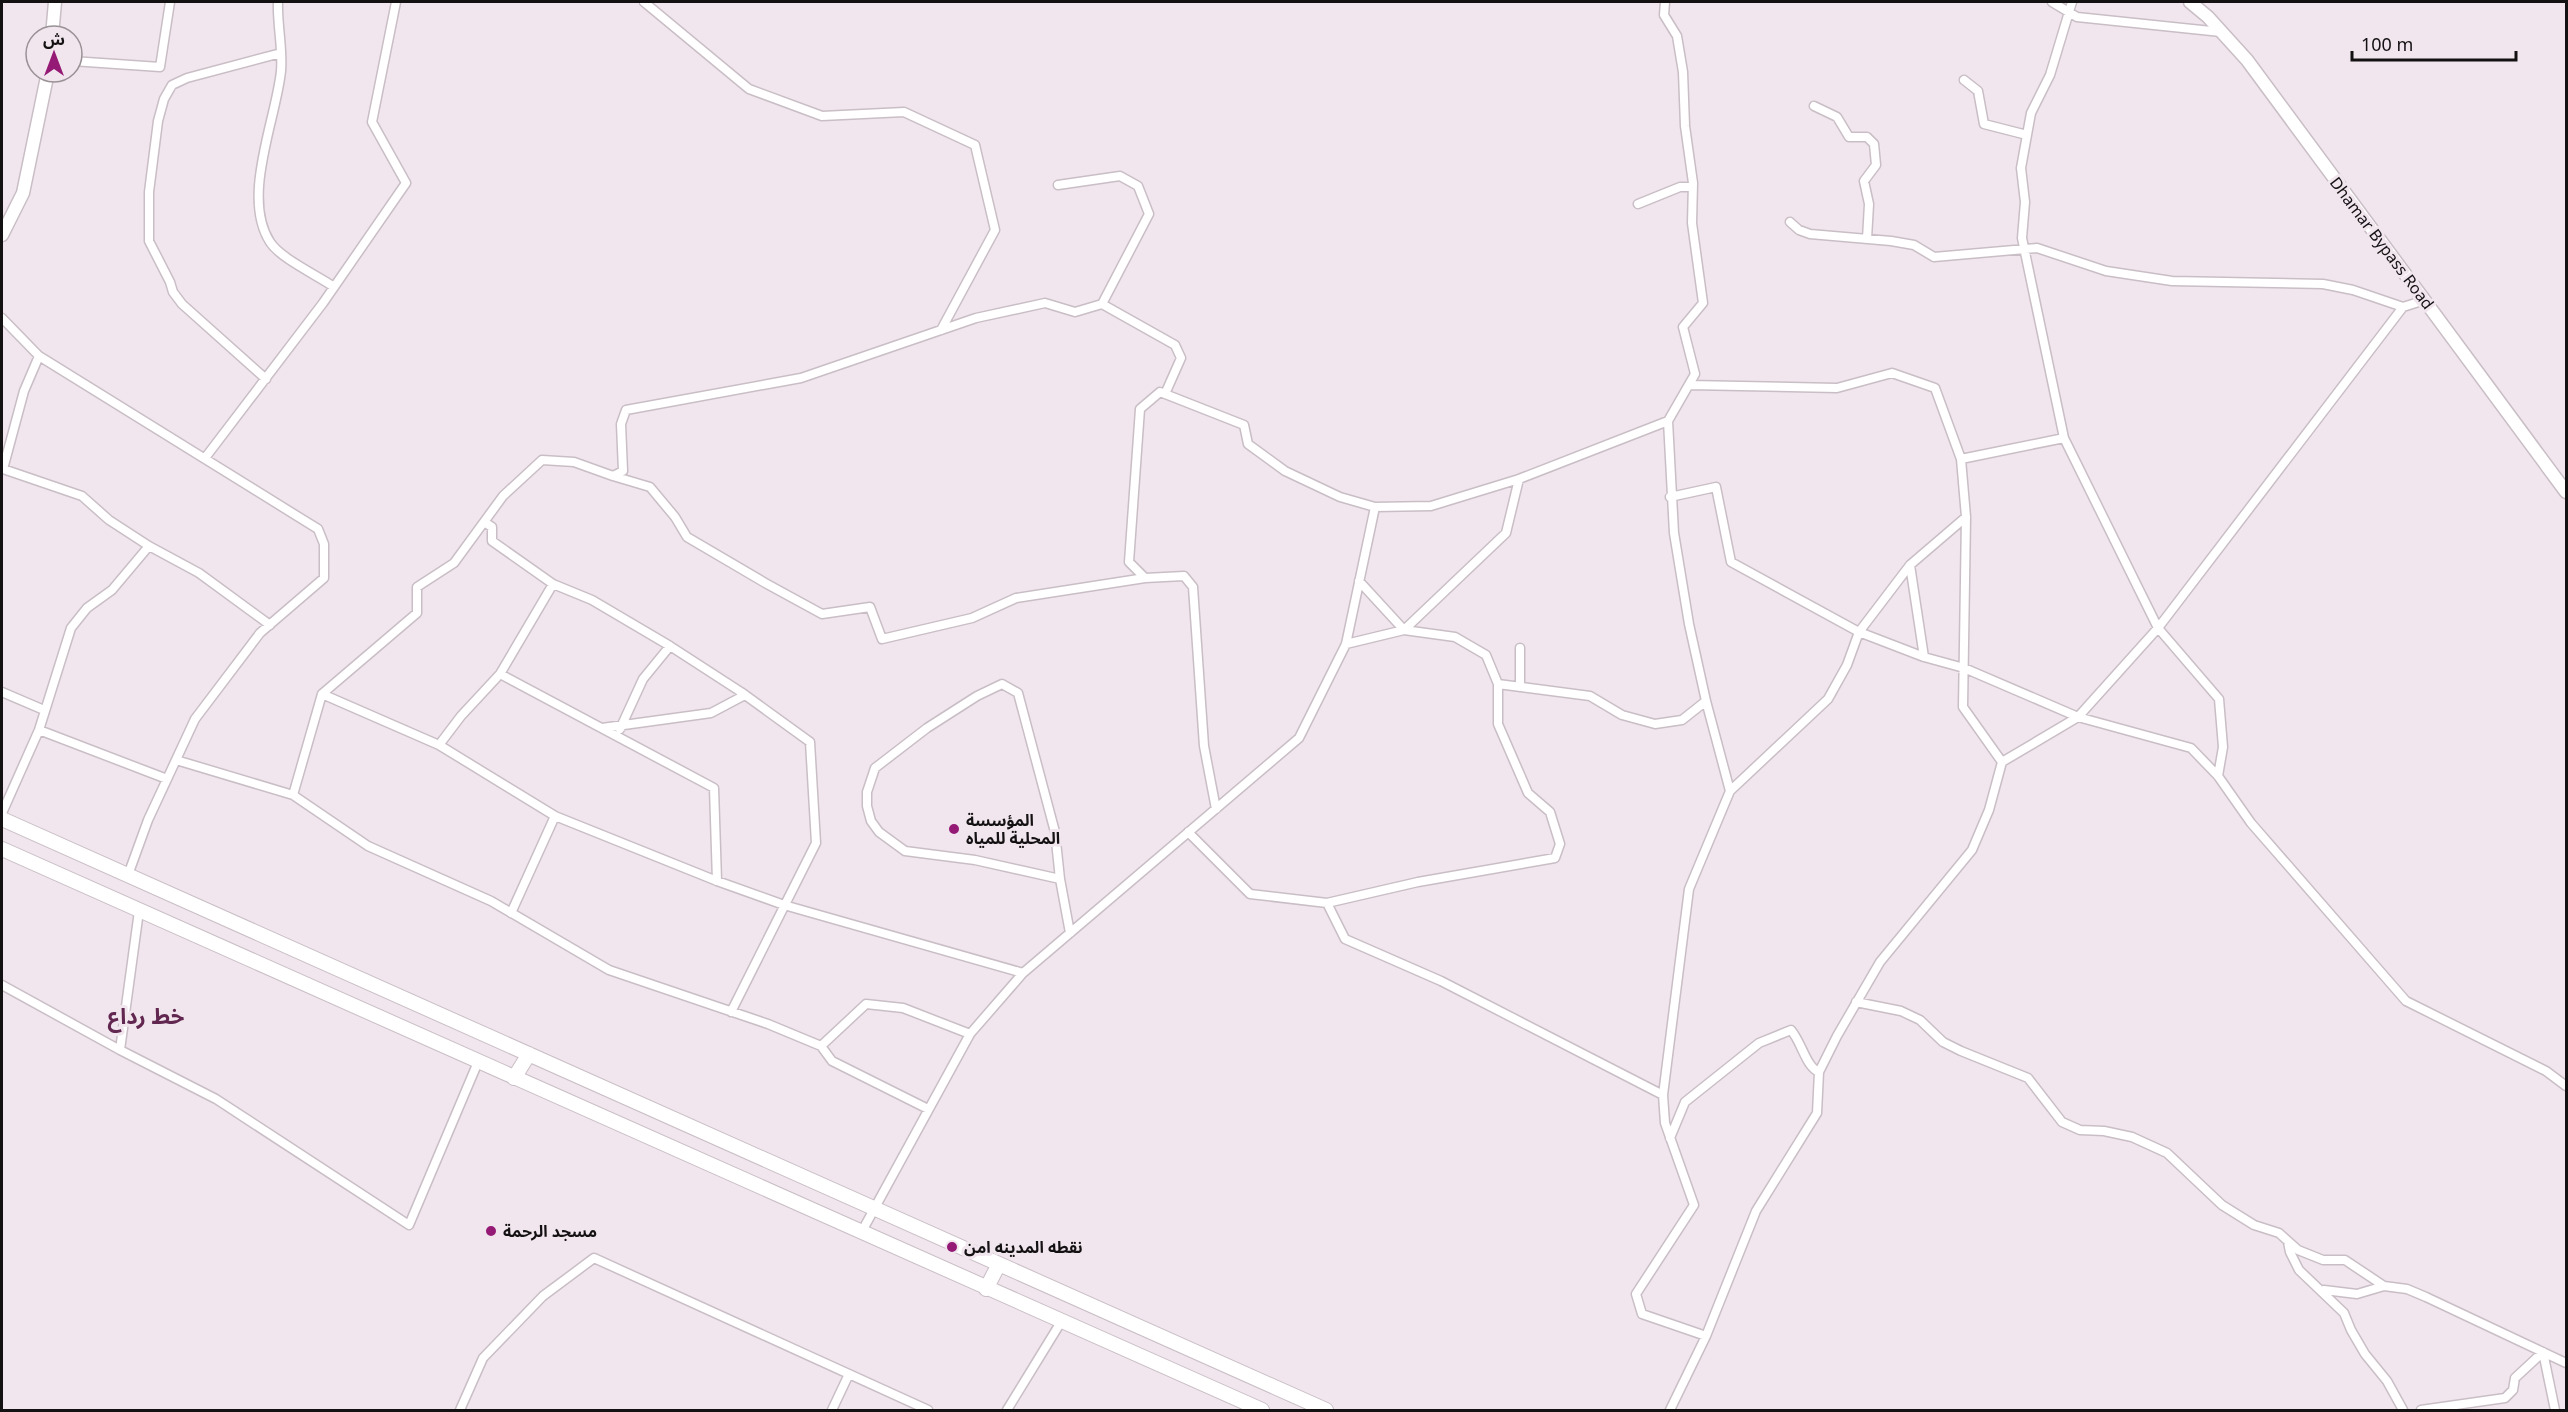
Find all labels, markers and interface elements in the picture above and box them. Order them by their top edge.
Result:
north arrow [24,24,84,84]
scale bar [2352,24,2516,62]
text: ش [43,28,65,50]
text: 100 m [2361,32,2413,56]
street label: Dhamar Bypass Road [2325,172,2439,314]
place label: المؤسسة المحلية للمياه [966,809,1060,849]
marker: المؤسسة المحلية للمياه [947,822,961,836]
district label: خط رداع [108,1000,185,1033]
place label: مسجد الرحمة [503,1220,597,1242]
marker: مسجد الرحمة [484,1224,498,1238]
place label: نقطه المدينه امن [964,1236,1083,1258]
marker: نقطه المدينه امن [945,1240,959,1254]

